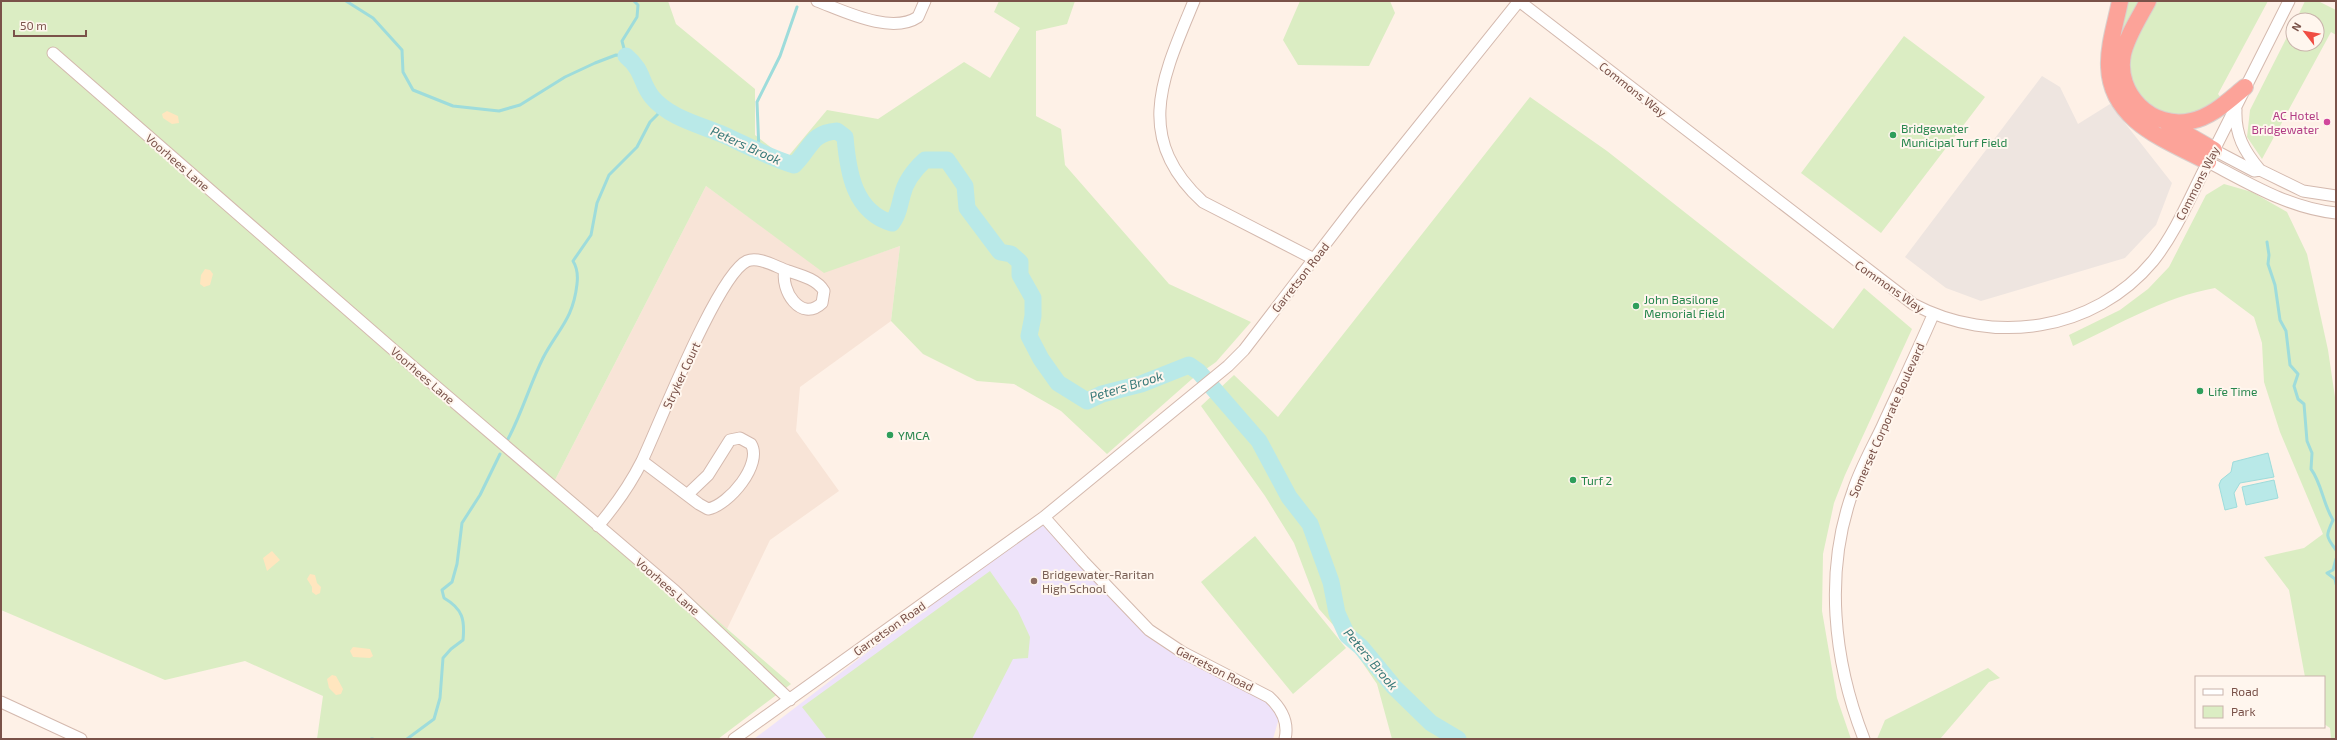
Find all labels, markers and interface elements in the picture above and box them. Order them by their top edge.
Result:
scale bar [14,12,86,38]
north arrow [2285,12,2325,52]
text: 50 m [20,18,47,32]
text: N [2288,20,2304,33]
street label: Commons Way [1597,58,1670,120]
place label: AC Hotel Bridgewater [2252,108,2319,136]
marker: AC Hotel Bridgewater [2322,117,2332,127]
place label: Bridgewater Municipal Turf Field [1901,121,2007,149]
water label: Peters Brook [708,122,784,168]
street label: Voorhees Lane [143,130,213,194]
marker: Bridgewater Municipal Turf Field [1888,130,1898,140]
street label: Commons Way [2172,143,2222,222]
street label: Garretson Road [1268,239,1332,315]
street label: Commons Way [1853,257,1928,315]
place label: John Basilone Memorial Field [1644,292,1725,320]
marker: John Basilone Memorial Field [1631,301,1641,311]
street label: Stryker Court [659,339,703,411]
street label: Somerset Corporate Boulevard [1845,340,1927,500]
street label: Voorhees Lane [388,343,458,407]
water label: Peters Brook [1087,367,1165,405]
place label: Life Time [2208,384,2257,398]
marker: Life Time [2195,386,2205,396]
place label: YMCA [898,428,930,442]
marker: YMCA [885,430,895,440]
place label: Turf 2 [1581,473,1613,487]
marker: Turf 2 [1568,475,1578,485]
street label: Voorhees Lane [633,554,703,618]
place label: Bridgewater-Raritan High School [1042,567,1154,595]
marker: Bridgewater-Raritan High School [1029,576,1039,586]
street label: Garretson Road [850,598,928,658]
water label: Peters Brook [1341,625,1402,693]
street label: Garretson Road [1174,643,1256,693]
legend [2195,676,2325,728]
text: Road [2231,684,2259,698]
text: Park [2231,704,2256,718]

